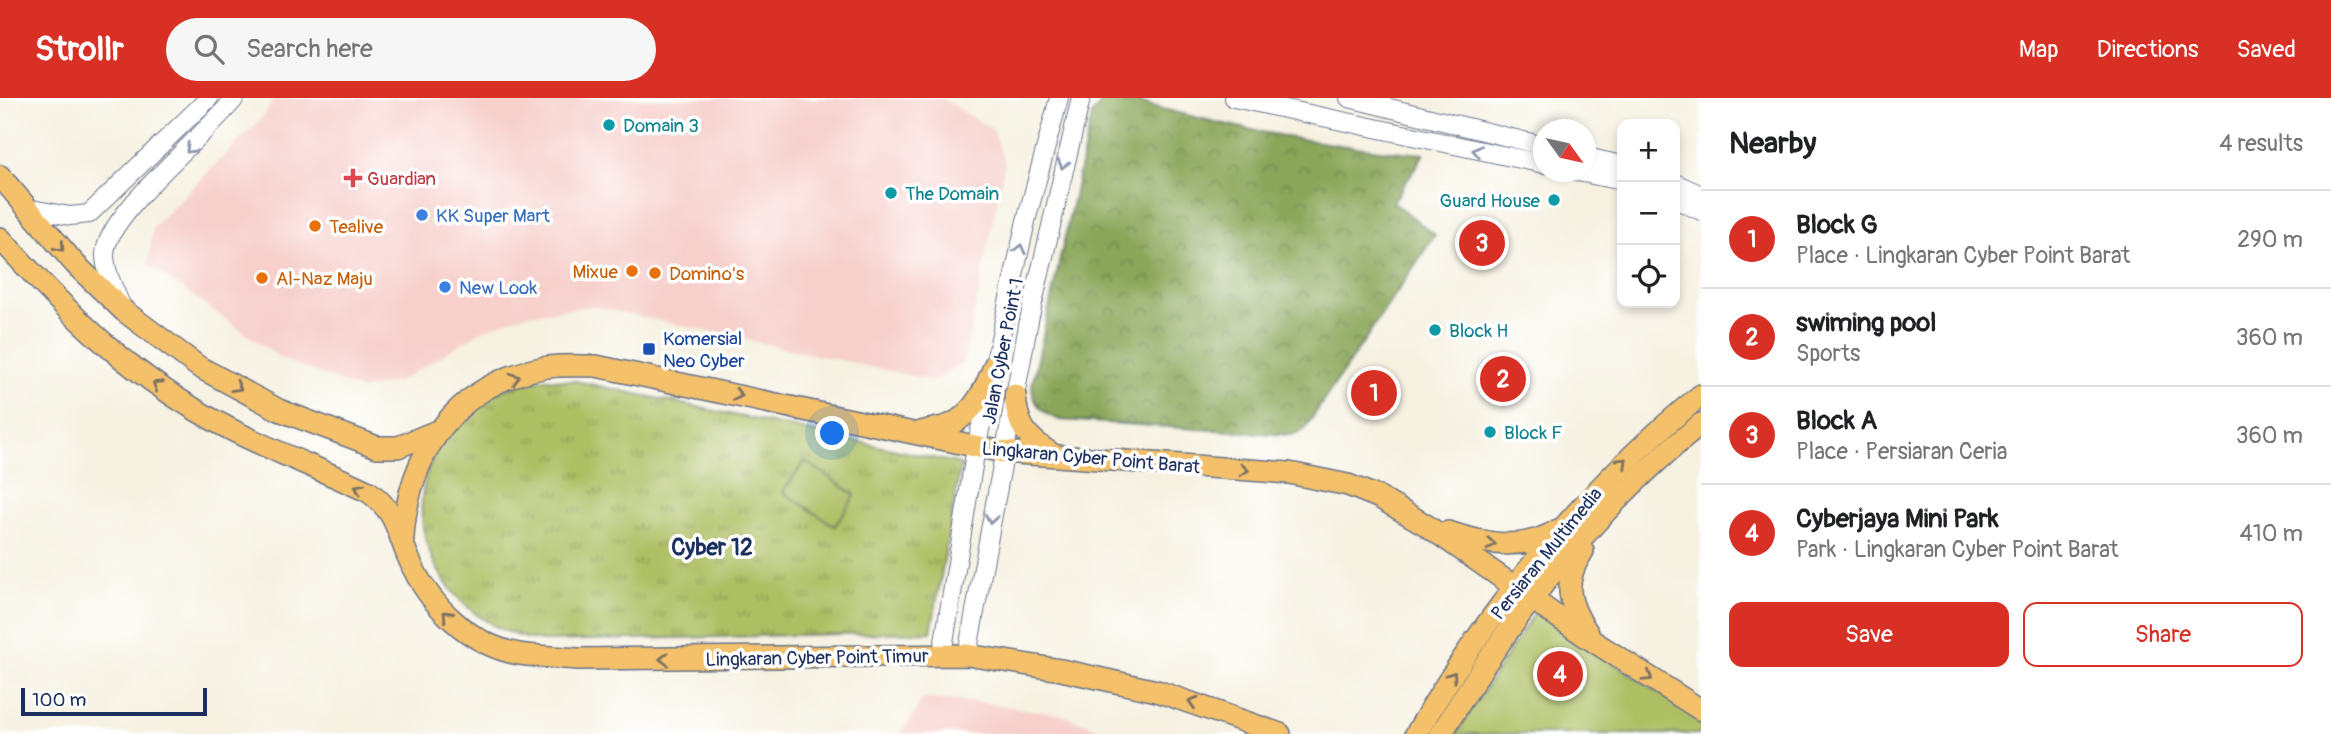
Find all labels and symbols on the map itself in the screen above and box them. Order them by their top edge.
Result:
place label: Domain 3 [623,114,699,138]
marker: Domain 3 [601,117,617,133]
north arrow [1533,119,1596,182]
one-way arrow [185,140,198,153]
one-way arrow [1471,144,1483,159]
one-way arrow [1057,158,1072,170]
place label: Guardian [367,167,436,191]
marker: Guardian [345,170,361,186]
place label: The Domain [905,182,999,206]
marker: The Domain [883,185,899,201]
place label: Guard House [1440,189,1541,213]
marker: Guard House [1546,192,1562,208]
place label: KK Super Mart [436,204,550,228]
marker: KK Super Mart [414,207,430,223]
place label: Tealive [329,215,384,239]
pin: 3 [1459,217,1505,269]
marker: Tealive [307,218,323,234]
one-way arrow [52,239,64,252]
one-way arrow [1011,243,1026,255]
place label: Mixue [573,260,619,284]
place label: Domino's [669,262,745,286]
marker: Mixue [624,263,640,279]
marker: Domino's [647,265,663,281]
place label: Al-Naz Maju [276,267,373,291]
marker: Al-Naz Maju [254,270,270,286]
place label: New Look [459,276,537,300]
street label: Jalan Cyber Point 1 [977,276,1029,426]
marker: New Look [437,279,453,295]
place label: Block H [1449,319,1508,343]
marker: Block H [1427,322,1443,338]
place label: Komersial Neo Cyber [663,327,745,373]
marker: Komersial Neo Cyber [641,341,657,357]
pin: 2 [1480,353,1526,405]
pin: 1 [1351,367,1397,419]
one-way arrow [509,371,521,386]
one-way arrow [230,379,242,393]
one-way arrow [152,380,165,393]
one-way arrow [732,387,744,401]
your location [815,416,849,450]
place label: Block F [1504,421,1563,445]
marker: Block F [1482,424,1498,440]
street label: Lingkaran Cyber Point Barat [981,437,1201,480]
one-way arrow [1615,458,1628,471]
one-way arrow [1239,462,1250,477]
one-way arrow [354,482,366,496]
street label: Persiaran Multimedia [1486,482,1608,625]
one-way arrow [984,513,999,525]
district label: Cyber 12 [671,533,753,562]
one-way arrow [1486,536,1497,551]
one-way arrow [443,610,456,623]
street label: Lingkaran Cyber Point Timur [705,644,929,672]
pin: 4 [1537,648,1583,700]
one-way arrow [658,651,669,667]
one-way arrow [1640,669,1653,682]
one-way arrow [1444,671,1456,684]
scale bar [21,685,206,717]
one-way arrow [1187,695,1199,710]

